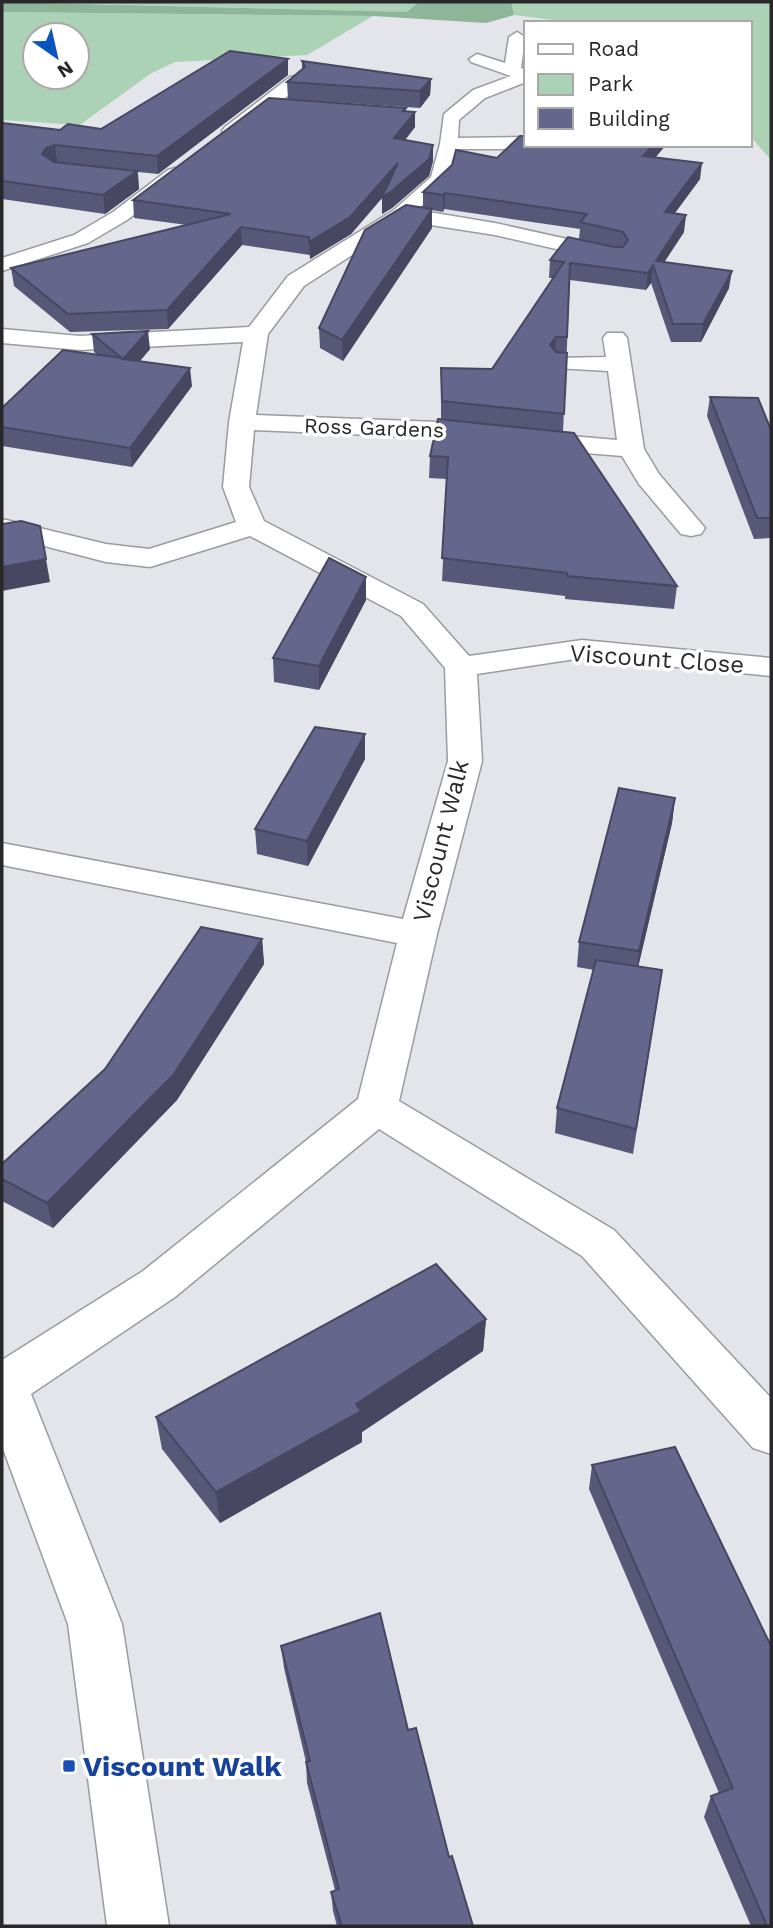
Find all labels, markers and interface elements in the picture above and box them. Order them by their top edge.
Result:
north arrow [21,21,91,91]
legend [524,21,752,147]
text: Road [588,36,639,61]
text: N [53,56,77,83]
text: Park [588,71,633,96]
text: Building [588,106,670,131]
street label: Ross Gardens [304,413,445,442]
street label: Viscount Close [569,639,745,679]
street label: Viscount Walk [407,757,475,925]
place label: Viscount Walk [83,1750,282,1783]
marker: Viscount Walk [61,1758,77,1774]

